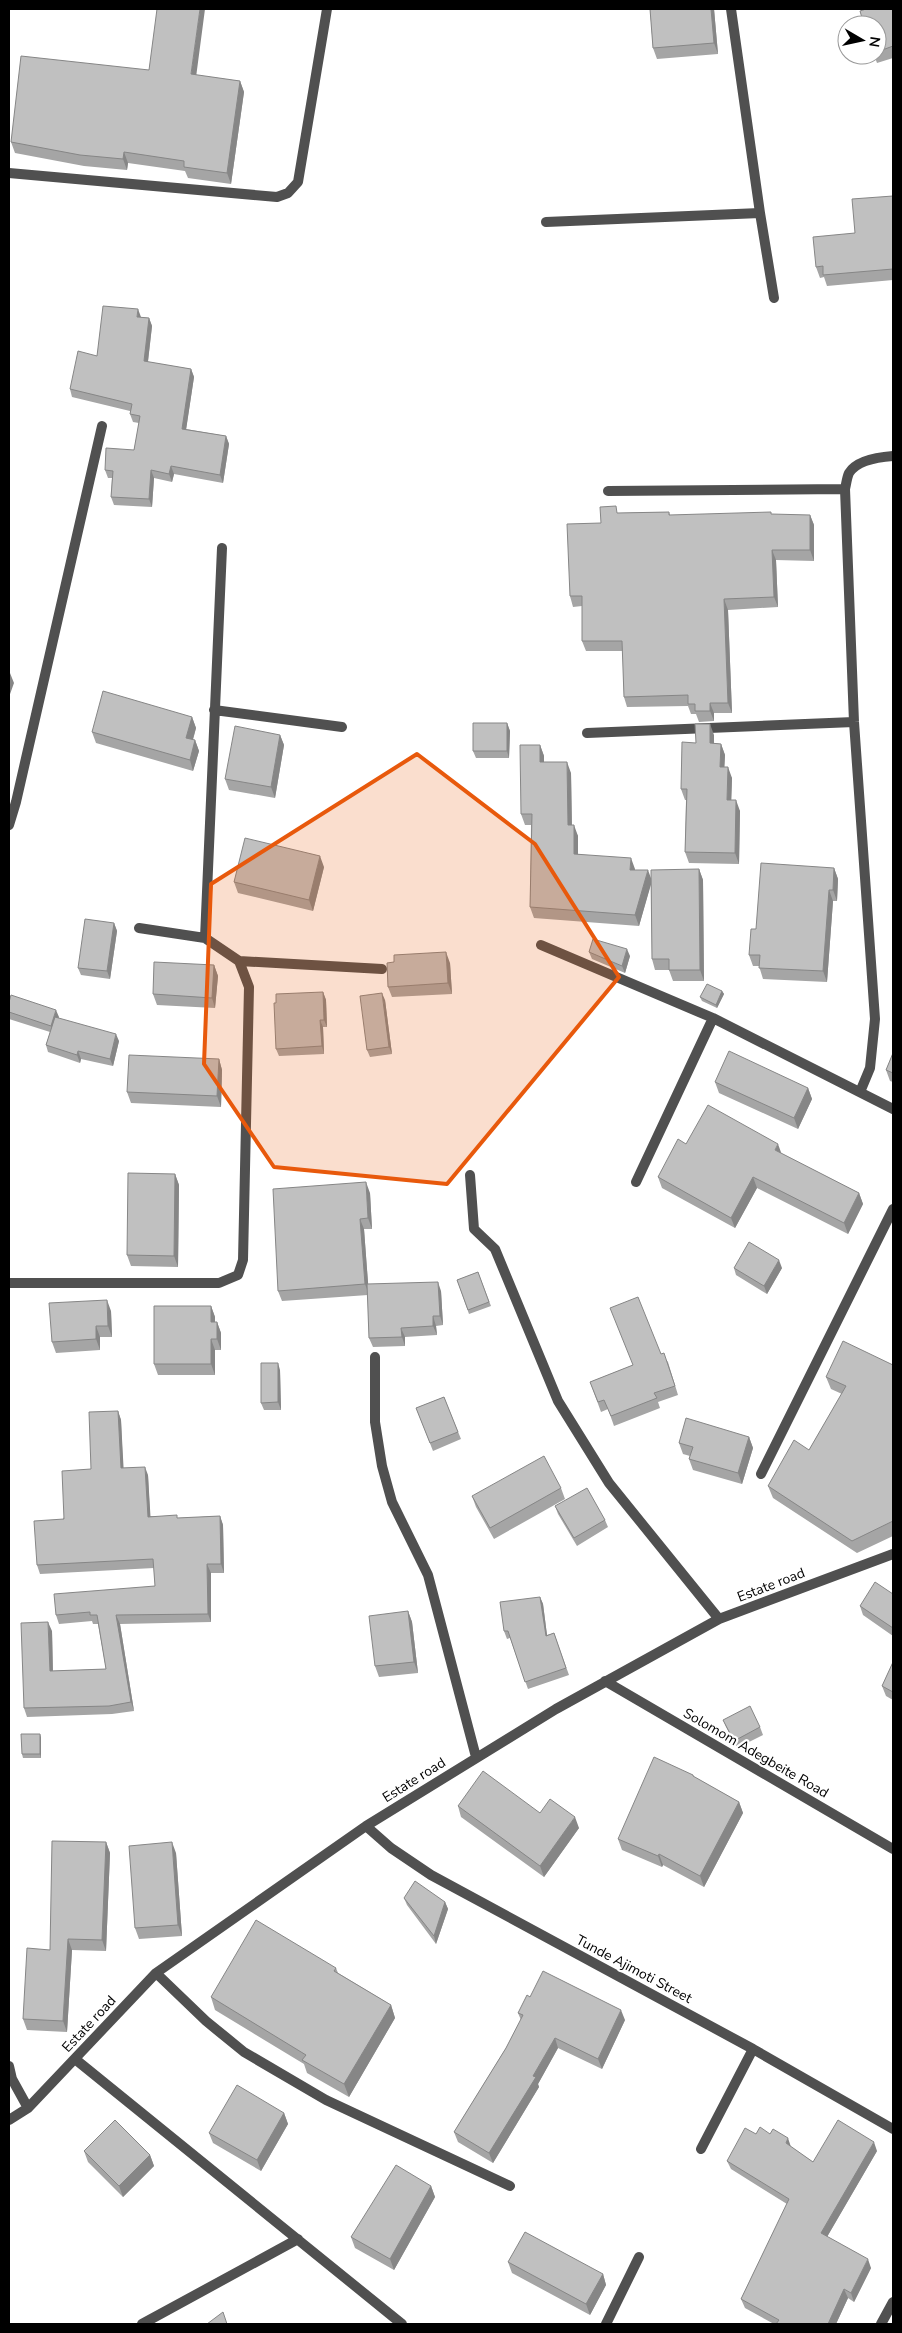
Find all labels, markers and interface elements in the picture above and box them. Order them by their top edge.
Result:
north arrow [837,15,887,65]
text: N [864,35,885,49]
street label: Estate road [734,1563,808,1607]
street label: Solomom Adegbeite Road [680,1704,832,1802]
street label: Estate road [379,1753,449,1807]
street label: Tunde Ajimoti Street [573,1930,695,2008]
street label: Estate road [58,1991,120,2057]

